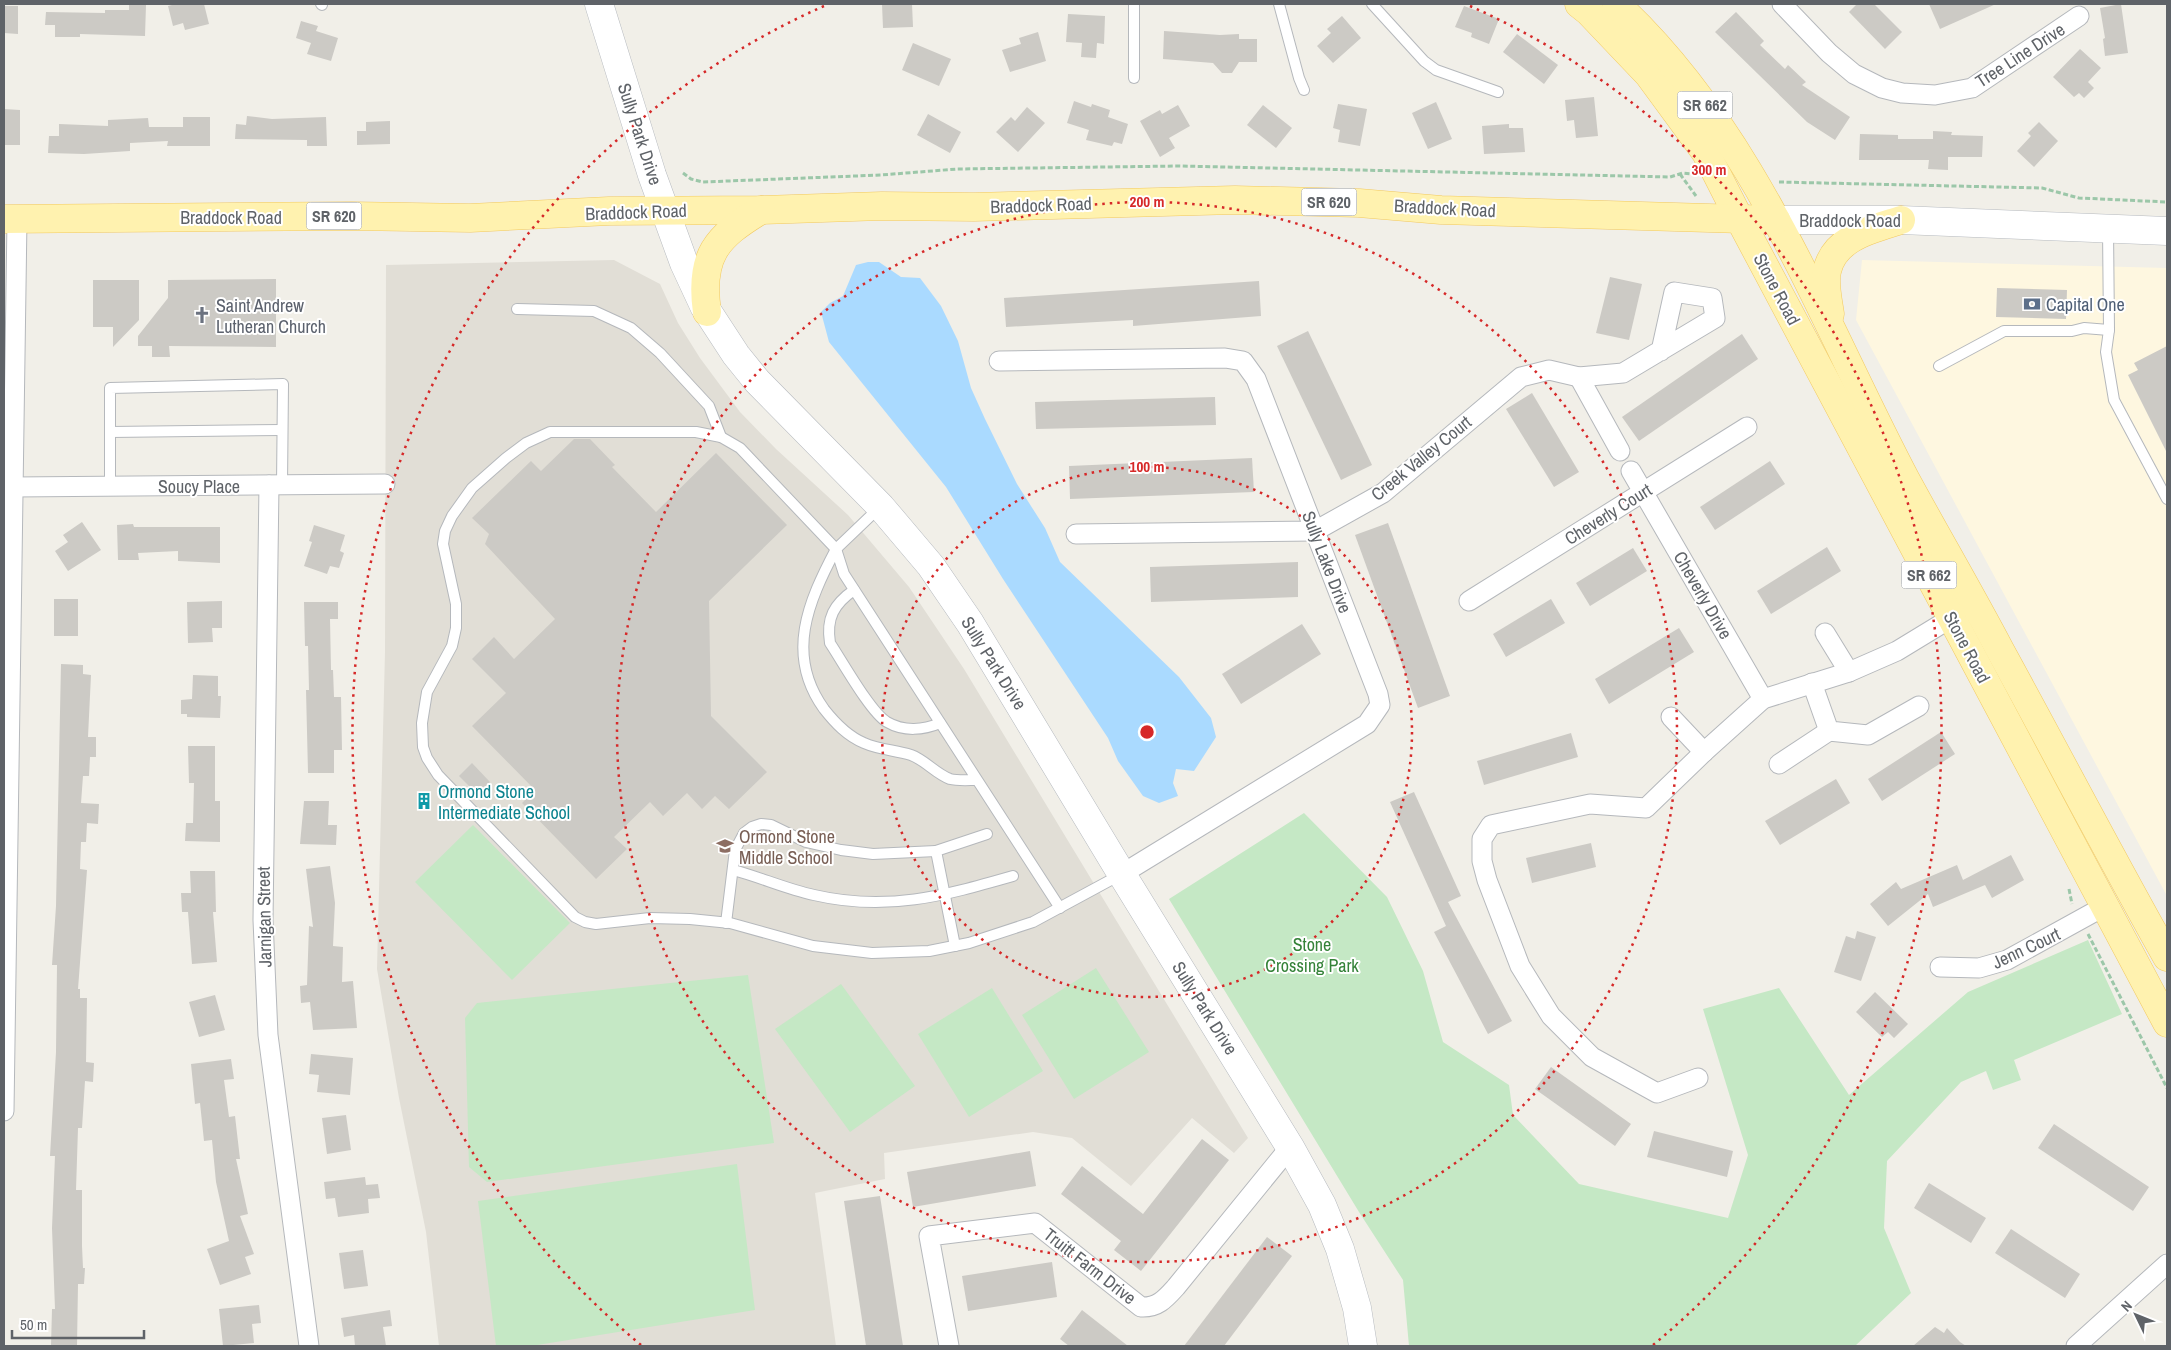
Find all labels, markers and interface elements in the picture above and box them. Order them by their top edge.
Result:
street label: Tree Line Drive [1970,17,2070,93]
street label: Sully Park Drive [612,80,668,188]
road number: SR 662 [1678,92,1732,118]
text: 300 m [1692,159,1726,180]
road number: SR 620 [1302,188,1356,216]
street label: Braddock Road [990,191,1092,219]
text: 200 m [1130,191,1164,212]
street label: Braddock Road [1394,193,1496,223]
street label: Braddock Road [585,198,687,226]
road number: SR 620 [306,202,362,230]
street label: Braddock Road [180,205,282,230]
street label: Braddock Road [1799,208,1901,233]
street label: Stone Road [1748,249,1806,329]
place label: Capital One [2046,292,2125,317]
place label: Saint Andrew Lutheran Church [216,293,326,339]
bank icon: Capital One [2022,294,2042,314]
church icon: Saint Andrew Lutheran Church [192,305,212,325]
street label: Creek Valley Court [1365,410,1477,506]
text: 100 m [1130,456,1164,477]
street label: Soucy Place [158,474,240,499]
street label: Cheverly Court [1560,477,1656,551]
street label: Sully Lake Drive [1296,507,1358,617]
street label: Cheverly Drive [1668,546,1738,644]
road number: SR 662 [1902,562,1956,588]
street label: Stone Road [1938,607,1996,687]
street label: Sully Park Drive [955,612,1033,714]
centre of rings [1138,723,1156,741]
place label: Ormond Stone Intermediate School [438,779,570,825]
building icon: Ormond Stone Intermediate School [414,791,434,811]
place label: Ormond Stone Middle School [739,824,835,870]
school or university icon: Ormond Stone Middle School [715,836,735,856]
street label: Jarnigan Street [251,866,277,968]
street label: Jenn Court [1988,921,2064,975]
park label: Stone Crossing Park [1265,932,1359,978]
street label: Sully Park Drive [1166,957,1244,1059]
street label: Truitt Farm Drive [1039,1222,1141,1310]
north arrow [2111,1290,2161,1340]
text: N [2117,1297,2136,1315]
scale bar [12,1308,145,1340]
text: 50 m [20,1314,47,1335]

